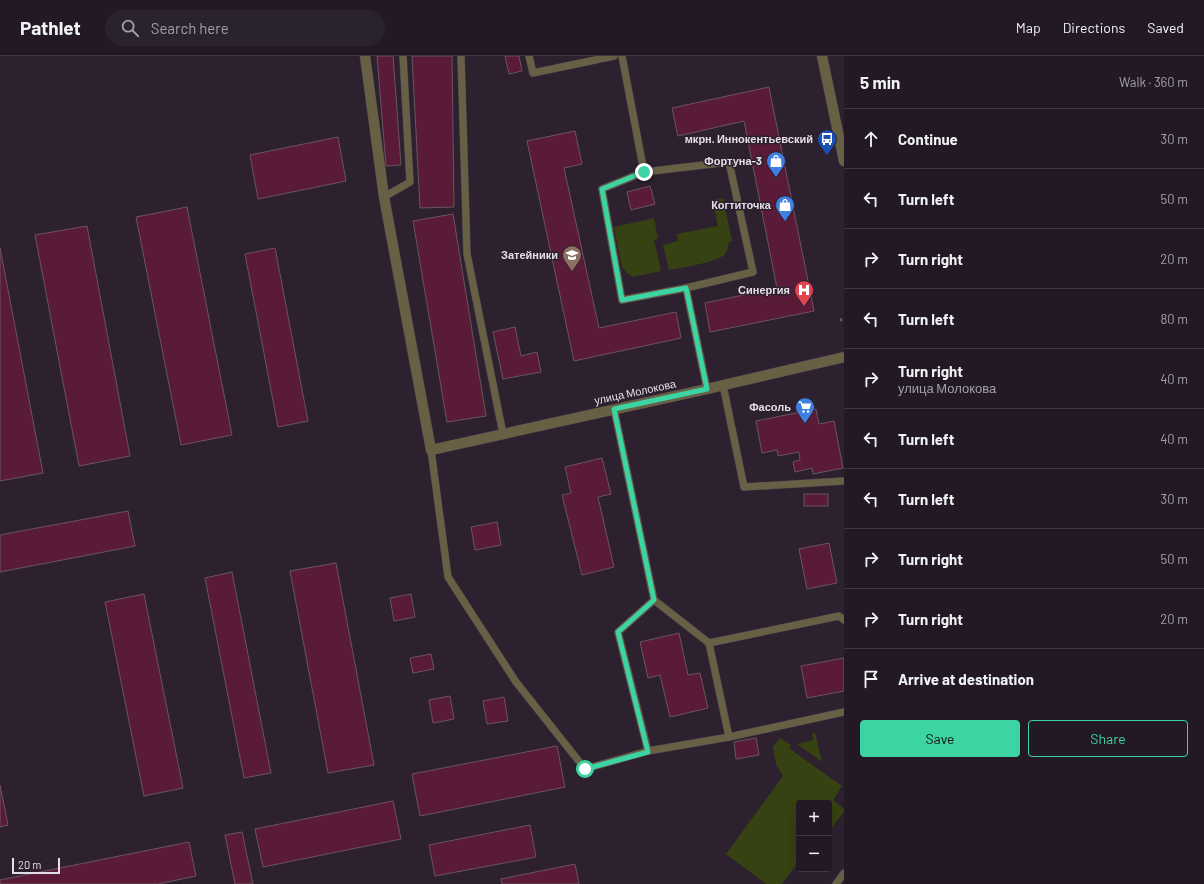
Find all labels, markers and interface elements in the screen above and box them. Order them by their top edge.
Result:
search box [105,10,385,46]
text: Pathlet [20,16,81,39]
icon: search [119,17,141,39]
text: Search here [151,19,229,37]
text: Map [1016,19,1041,36]
text: Directions [1063,19,1125,36]
text: Saved [1147,19,1184,36]
text: 5 min [860,72,900,92]
text: Walk · 360 m [1119,74,1188,90]
bus stop icon: мкрн. Иннокентьевский [816,128,838,156]
icon: ahead [860,128,882,150]
text: Continue [898,130,958,148]
text: 30 m [1161,131,1188,147]
place label: мкрн. Иннокентьевский [685,132,813,145]
shop icon: Фортуна-3 [765,150,787,178]
place label: Фортуна-3 [704,154,762,167]
route end [635,163,653,181]
icon: left [860,188,882,210]
text: Turn left [898,190,954,208]
text: 50 m [1161,191,1188,207]
shop icon: Когтиточка [774,194,796,222]
place label: Когтиточка [711,198,772,211]
school or university icon: Затейники [561,244,583,272]
place label: Затейники [501,248,558,261]
icon: right [860,248,882,270]
text: Turn right [898,250,963,268]
text: 20 m [1160,251,1188,267]
hospital icon: Синергия [793,279,815,307]
place label: Синергия [738,283,790,296]
icon: left [860,308,882,330]
text: Turn left [898,310,954,328]
text: 80 m [1161,311,1188,327]
text: Turn right [898,362,963,380]
icon: right [860,368,882,390]
text: 40 m [1160,371,1188,387]
street label: улица Молокова [593,376,678,407]
text: улица Молокова [898,380,996,396]
supermarket icon: Фасоль [794,396,816,424]
place label: Фасоль [749,400,791,413]
icon: left [860,428,882,450]
text: Turn left [898,430,954,448]
text: 40 m [1160,431,1188,447]
icon: left [860,488,882,510]
text: Turn left [898,490,954,508]
text: 30 m [1161,491,1188,507]
icon: right [860,548,882,570]
text: Turn right [898,550,963,568]
text: 50 m [1161,551,1188,567]
icon: right [860,608,882,630]
text: Turn right [898,610,963,628]
text: 20 m [1160,611,1188,627]
icon: arrive [860,668,882,690]
text: Arrive at destination [898,670,1034,688]
button: Save [860,720,1020,757]
button: Share [1028,720,1188,757]
route start [576,760,594,778]
map controls [796,800,832,872]
button: + [796,800,832,836]
button: − [796,836,832,872]
scale bar [12,856,60,875]
text: 20 m [18,858,41,871]

